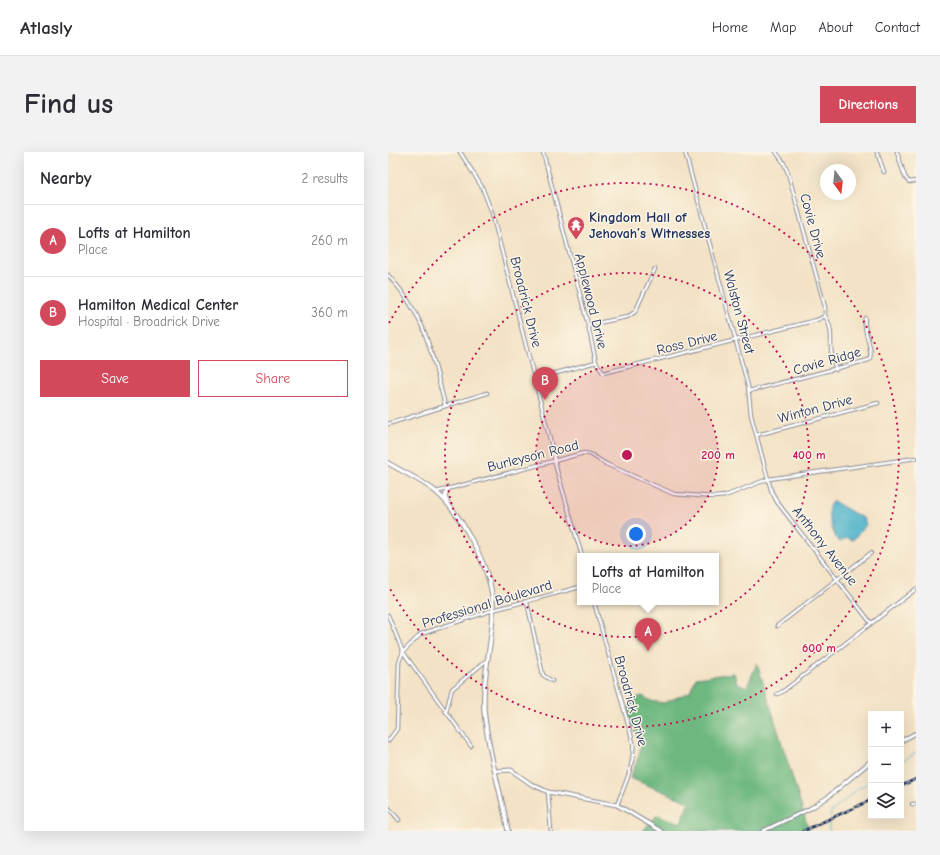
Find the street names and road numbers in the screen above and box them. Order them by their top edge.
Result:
street label: Covie Drive [796,192,830,260]
street label: Applewood Drive [571,251,611,351]
street label: Broadrick Drive [506,255,546,349]
street label: Walston Street [720,268,759,357]
street label: Ross Drive [655,327,719,359]
street label: Covie Ridge [791,343,863,379]
street label: Winton Drive [776,391,854,427]
street label: Burleyson Road [486,436,580,476]
street label: Anthony Avenue [789,503,861,589]
street label: Professional Boulevard [420,576,554,632]
street label: Broadrick Drive [611,654,651,748]

